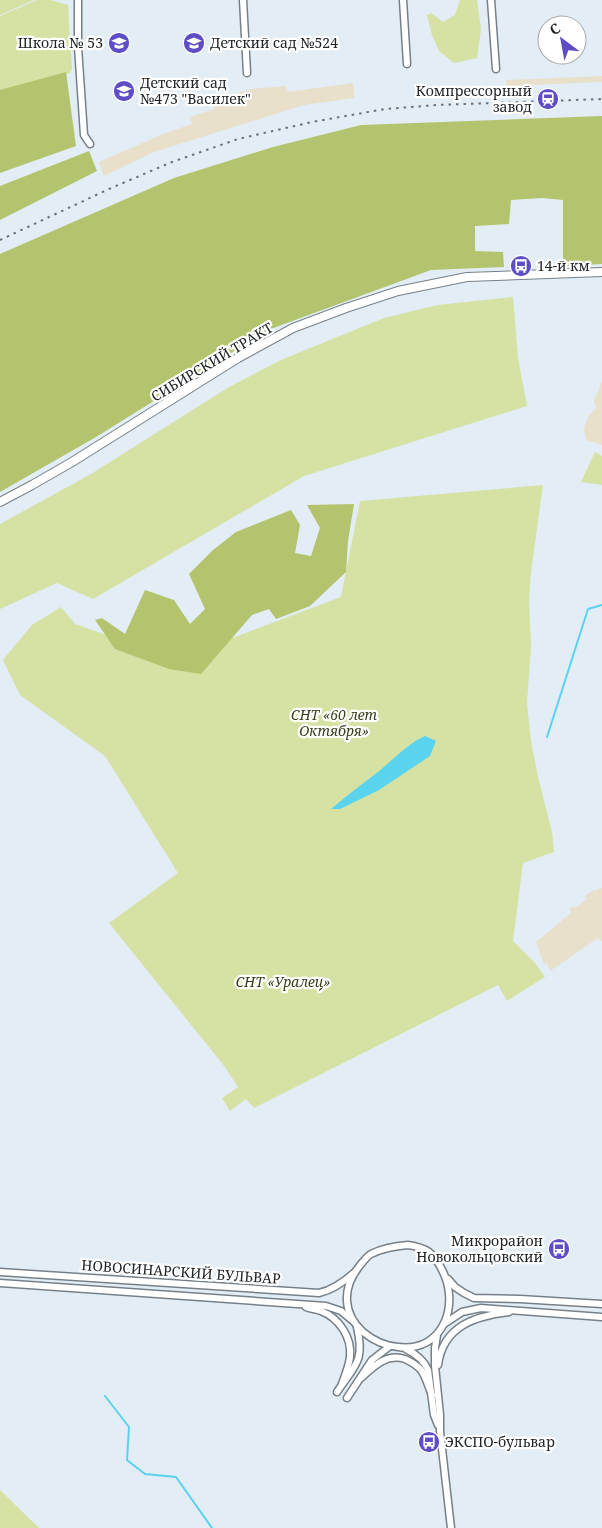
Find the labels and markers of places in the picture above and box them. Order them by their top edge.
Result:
school or university icon: Школа № 53 [107,31,131,55]
school or university icon: Детский сад №524 [182,31,206,55]
place label: Школа № 53 [18,33,103,52]
place label: Детский сад №524 [210,33,338,52]
place label: Детский сад №473 "Василек" [140,73,251,108]
school or university icon: Детский сад №473 "Василек" [112,79,136,103]
place label: Компрессорный завод [416,81,532,116]
station icon: Компрессорный завод [536,87,560,111]
bus stop icon: 14-й км [509,254,533,278]
place label: 14-й км [537,256,590,275]
place label: Микрорайон Новокольцовский [416,1231,543,1266]
bus stop icon: Микрорайон Новокольцовский [547,1237,571,1261]
bus stop icon: ЭКСПО-бульвар [417,1430,441,1454]
place label: ЭКСПО-бульвар [445,1432,555,1451]

